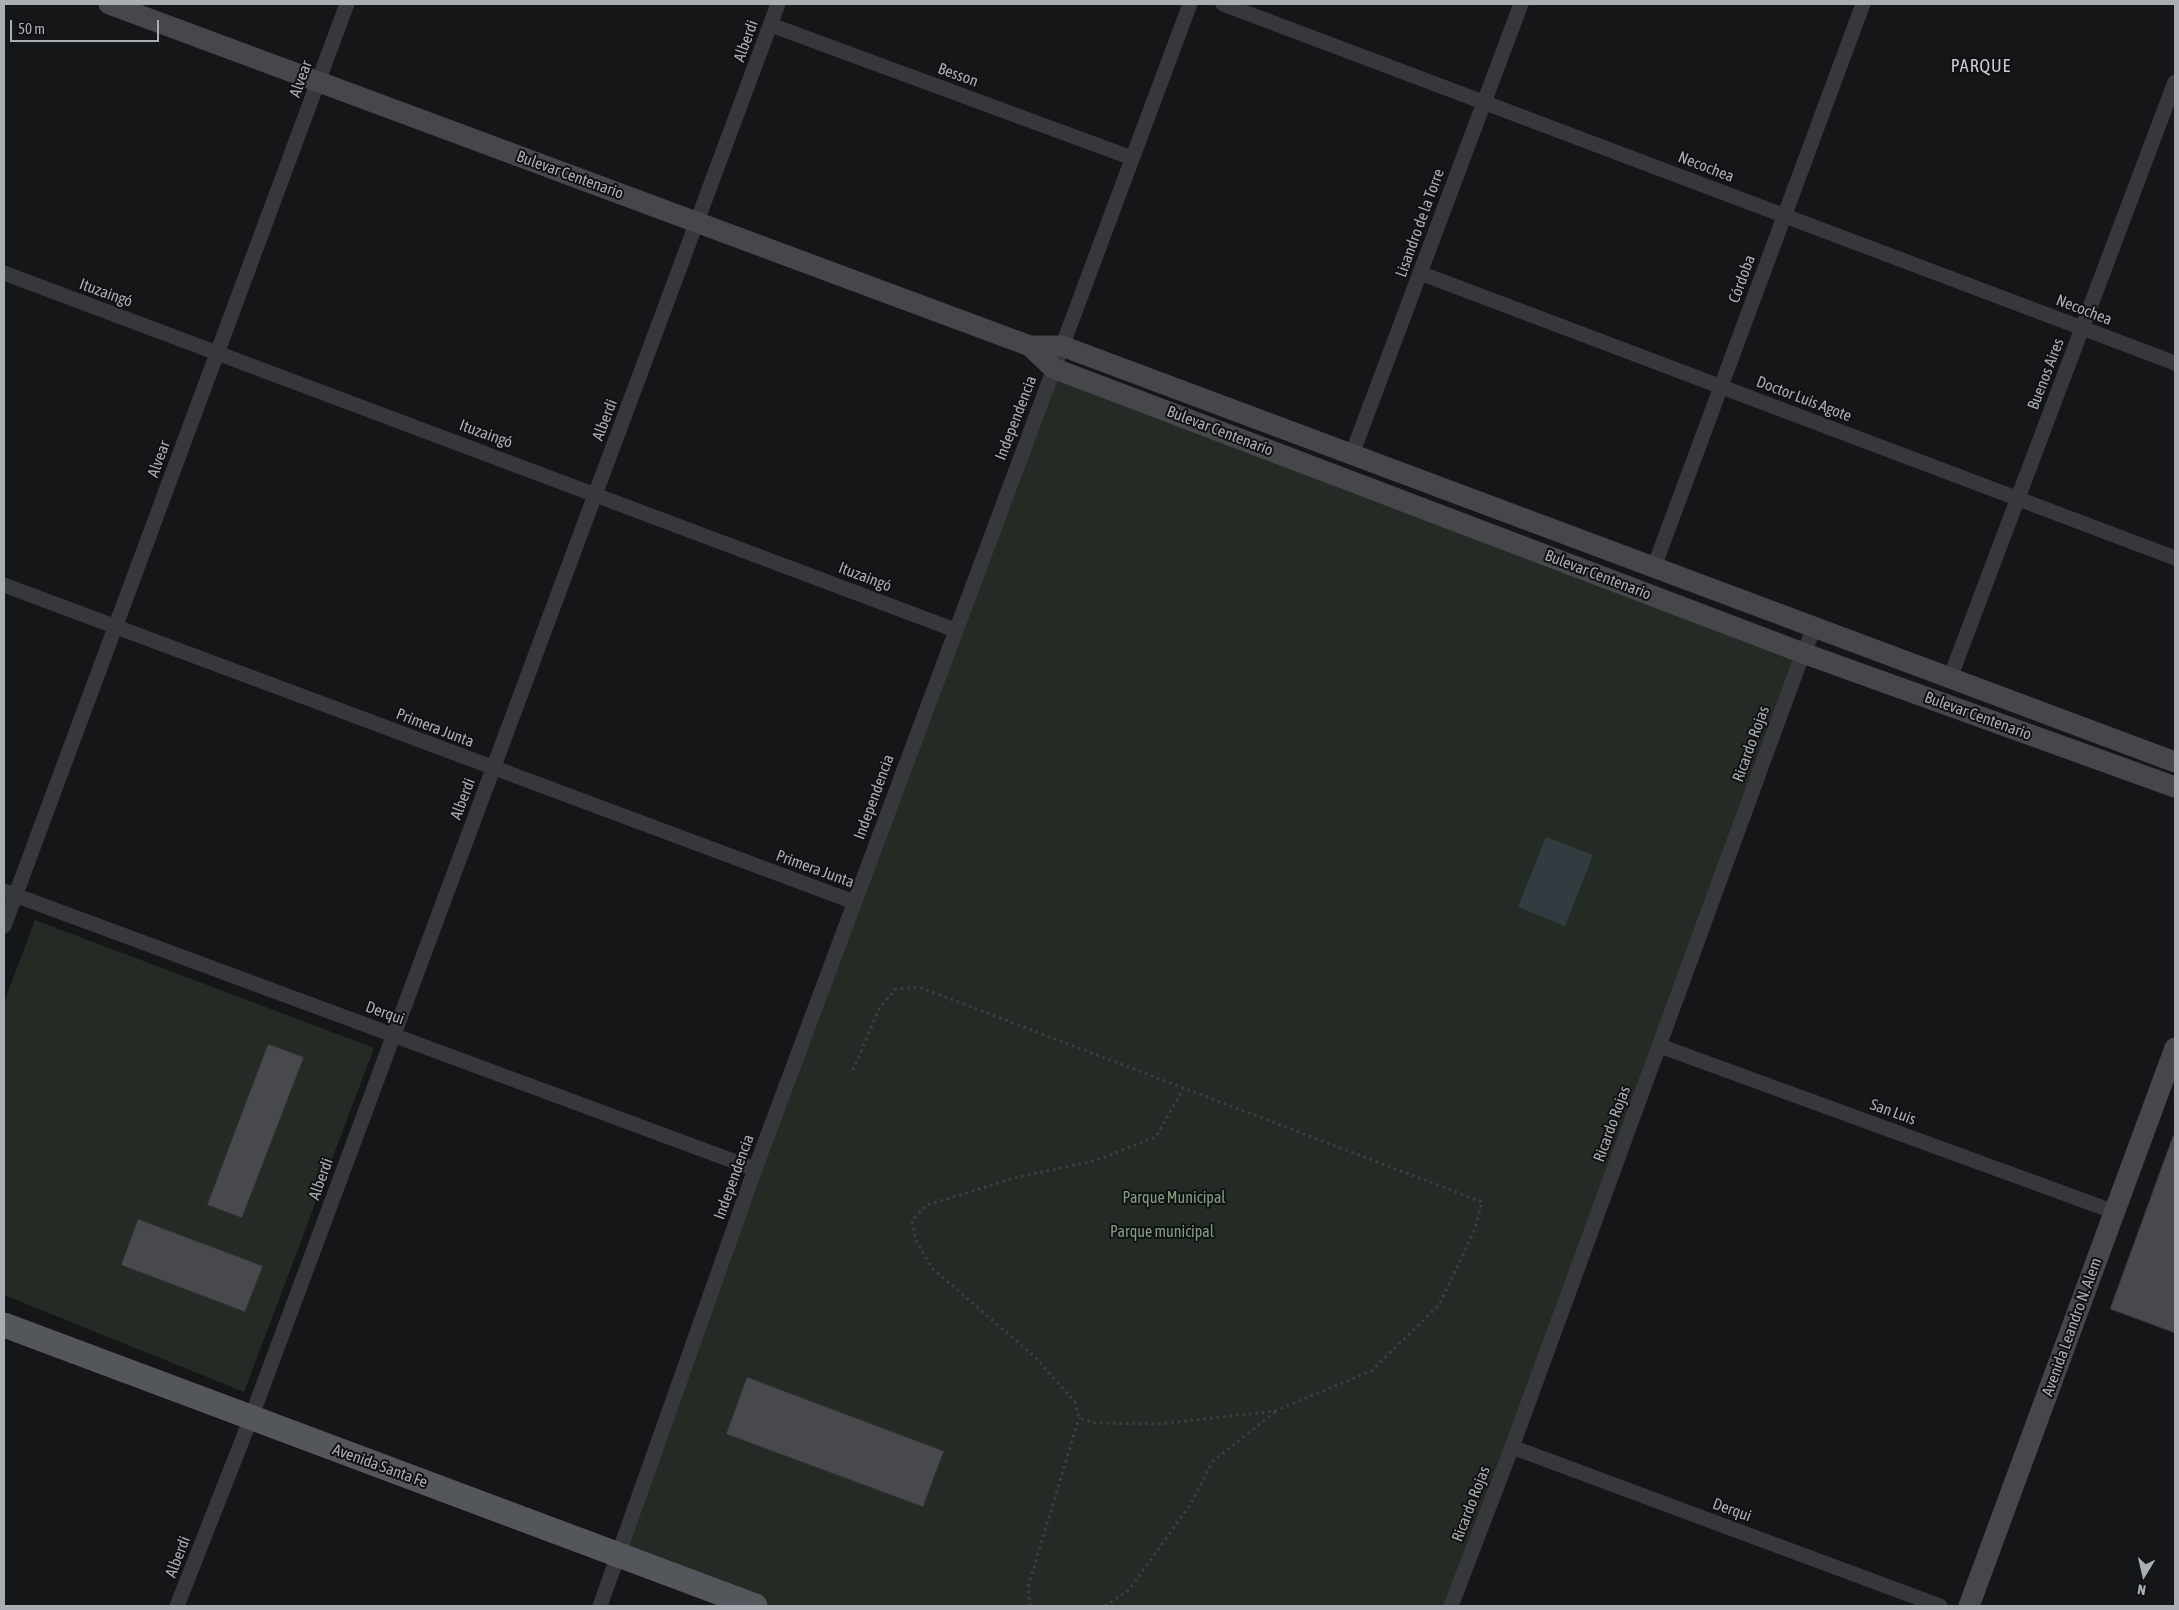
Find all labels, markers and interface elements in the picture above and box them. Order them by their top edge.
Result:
scale bar [12,10,161,42]
street label: Alberdi [730,18,762,64]
text: 50 m [18,20,45,37]
district label: PARQUE [1950,55,2012,77]
street label: Alvear [286,58,316,100]
street label: Besson [935,59,981,91]
street label: Bulevar Centenario [514,147,626,203]
street label: Necochea [1675,148,1737,186]
street label: Lisandro de la Torre [1391,166,1449,280]
street label: Córdoba [1725,252,1759,306]
street label: Ituzaingó [77,275,135,311]
street label: Necochea [2053,291,2115,329]
street label: Buenos Aires [2024,336,2068,412]
street label: Doctor Luis Agote [1754,372,1854,426]
street label: Independencia [991,373,1041,463]
street label: Alberdi [588,397,622,443]
street label: Bulevar Centenario [1164,402,1276,460]
street label: Ituzaingó [457,416,515,452]
street label: Alvear [144,438,174,480]
street label: Bulevar Centenario [1542,546,1654,604]
street label: Ituzaingó [836,558,894,596]
street label: Bulevar Centenario [1922,688,2034,744]
street label: Ricardo Rojas [1728,703,1774,785]
street label: Primera Junta [393,704,477,752]
street label: Independencia [850,752,898,842]
street label: Alberdi [446,776,480,822]
street label: Primera Junta [773,846,857,892]
street label: Derqui [363,997,407,1029]
street label: Ricardo Rojas [1589,1083,1635,1165]
street label: San Luis [1867,1095,1919,1129]
street label: Independencia [710,1132,758,1222]
street label: Alberdi [305,1156,337,1202]
park label: Parque Municipal [1122,1188,1226,1208]
park label: Parque municipal [1110,1222,1214,1242]
street label: Avenida Leandro N. Alem [2038,1255,2106,1399]
street label: Avenida Santa Fe [330,1440,430,1492]
street label: Ricardo Rojas [1448,1464,1494,1544]
street label: Derqui [1710,1494,1754,1526]
street label: Alberdi [161,1534,195,1580]
north arrow [2119,1550,2169,1600]
text: N [2136,1581,2147,1598]

